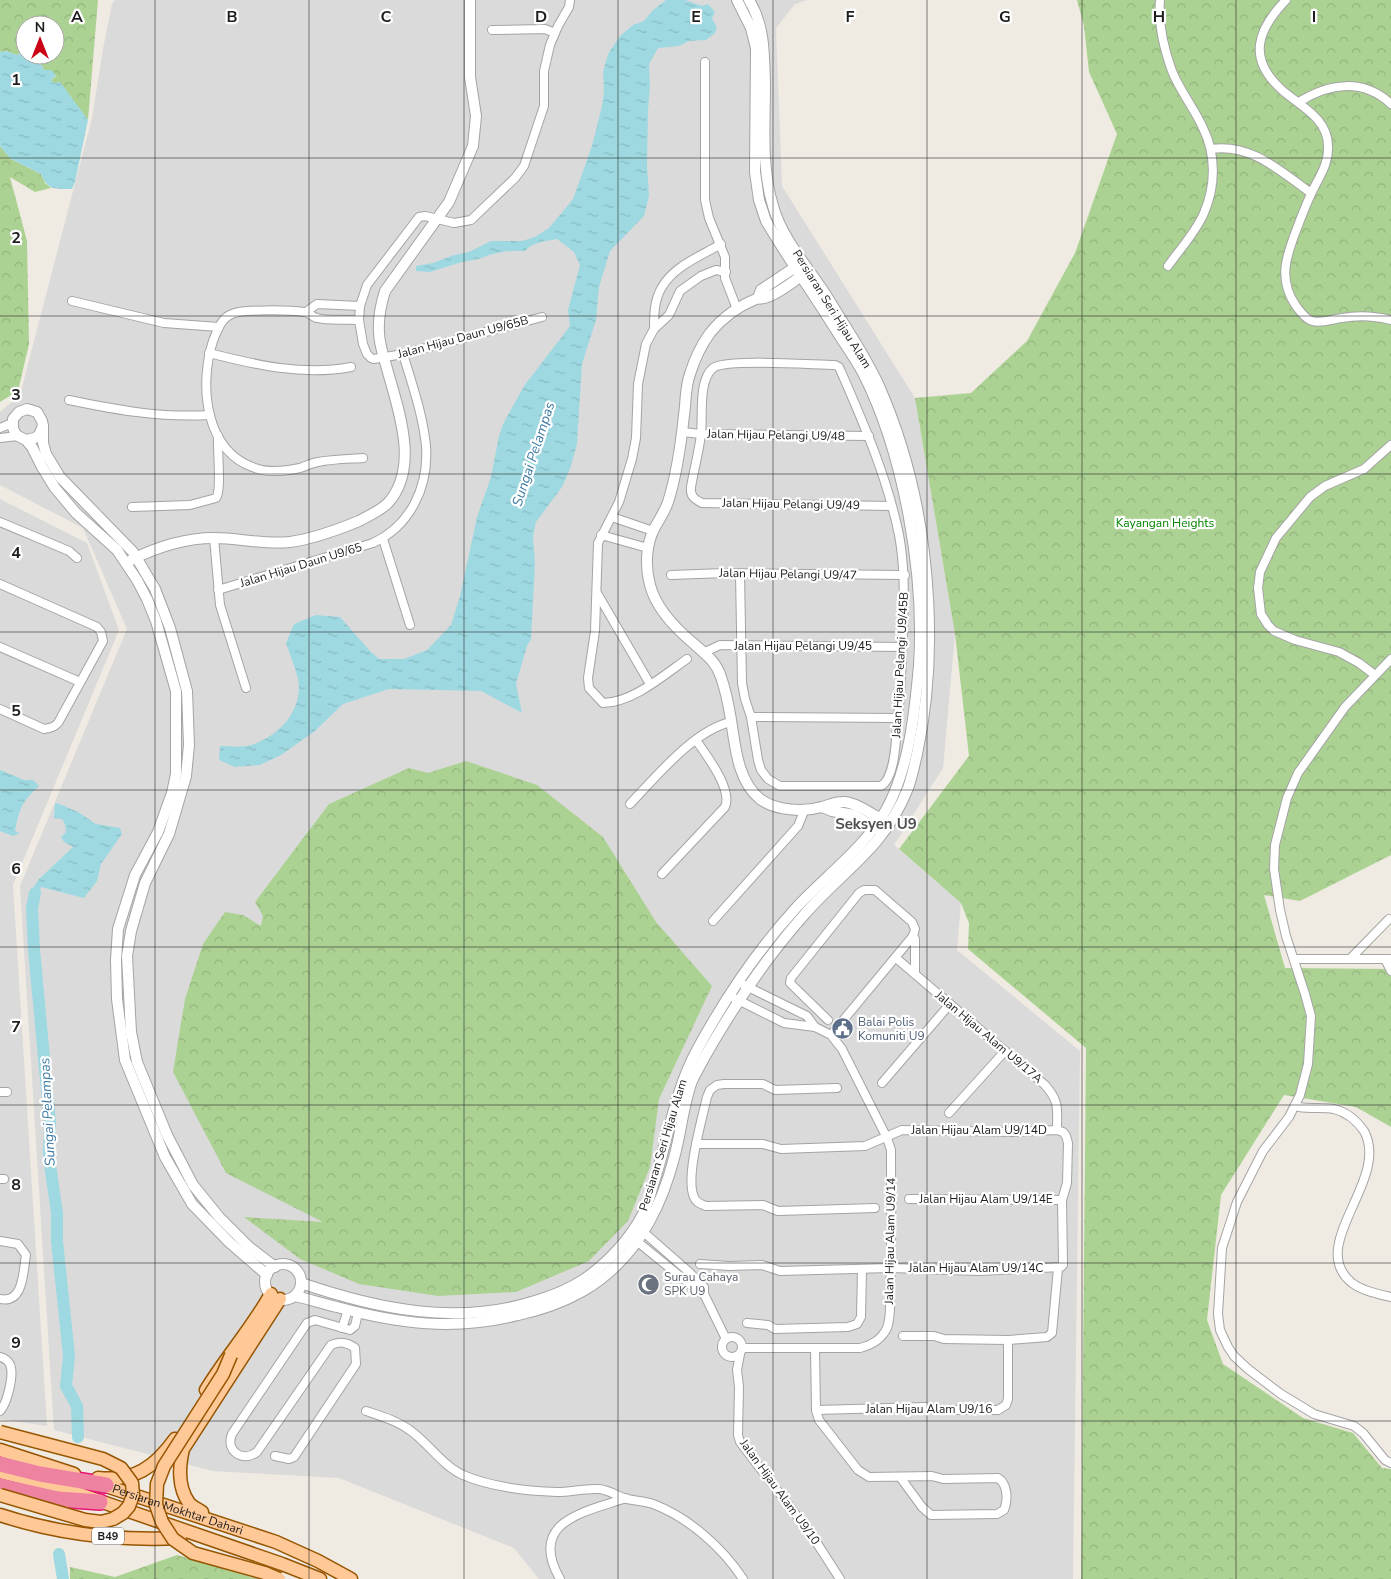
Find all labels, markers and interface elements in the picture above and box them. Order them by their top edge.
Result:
text: A [71,6,83,28]
text: B [226,6,238,28]
text: C [381,6,392,28]
text: D [535,6,547,28]
text: E [691,6,701,28]
text: F [846,6,855,28]
text: G [999,6,1011,28]
text: H [1153,6,1165,28]
text: I [1312,6,1316,28]
north arrow [15,15,65,65]
text: N [35,18,45,37]
text: 1 [11,69,21,91]
text: 2 [11,227,21,249]
street label: Persiaran Seri Hijau Alam [789,247,875,371]
street label: Jalan Hijau Daun U9/65B [395,312,530,362]
text: 3 [11,384,21,406]
water label: Sungai Pelampas [508,399,559,509]
street label: Jalan Hijau Pelangi U9/48 [706,426,845,444]
street label: Jalan Hijau Pelangi U9/49 [721,495,860,513]
park label: Kayangan Heights [1116,515,1214,531]
street label: Jalan Hijau Daun U9/65 [237,539,364,591]
text: 4 [11,542,21,564]
street label: Jalan Hijau Pelangi U9/47 [718,565,857,583]
street label: Jalan Hijau Pelangi U9/45B [888,592,912,739]
street label: Jalan Hijau Pelangi U9/45 [733,638,872,654]
text: 5 [11,700,21,722]
district label: Seksyen U9 [835,814,917,834]
text: 6 [11,858,21,880]
street label: Jalan Hijau Alam U9/17A [931,987,1046,1087]
place label: Balai Polis Komuniti U9 [858,1014,925,1044]
text: 7 [11,1016,21,1038]
public building icon: Balai Polis Komuniti U9 [830,1017,854,1041]
water label: Sungai Pelampas [35,1057,60,1167]
street label: Persiaran Seri Hijau Alam [635,1077,691,1213]
street label: Jalan Hijau Alam U9/14D [910,1122,1047,1138]
text: 8 [11,1174,21,1196]
street label: Jalan Hijau Alam U9/14 [881,1178,899,1305]
street label: Jalan Hijau Alam U9/14E [918,1191,1053,1207]
street label: Jalan Hijau Alam U9/14C [908,1260,1043,1276]
place label: Surau Cahaya SPK U9 [664,1269,738,1299]
mosque icon: Surau Cahaya SPK U9 [636,1272,660,1296]
text: 9 [11,1332,21,1354]
street label: Jalan Hijau Alam U9/16 [865,1401,992,1417]
street label: Jalan Hijau Alam U9/10 [736,1435,824,1548]
street label: Persiaran Mokhtar Dahari [110,1481,245,1539]
road number: B49 [92,1528,124,1544]

